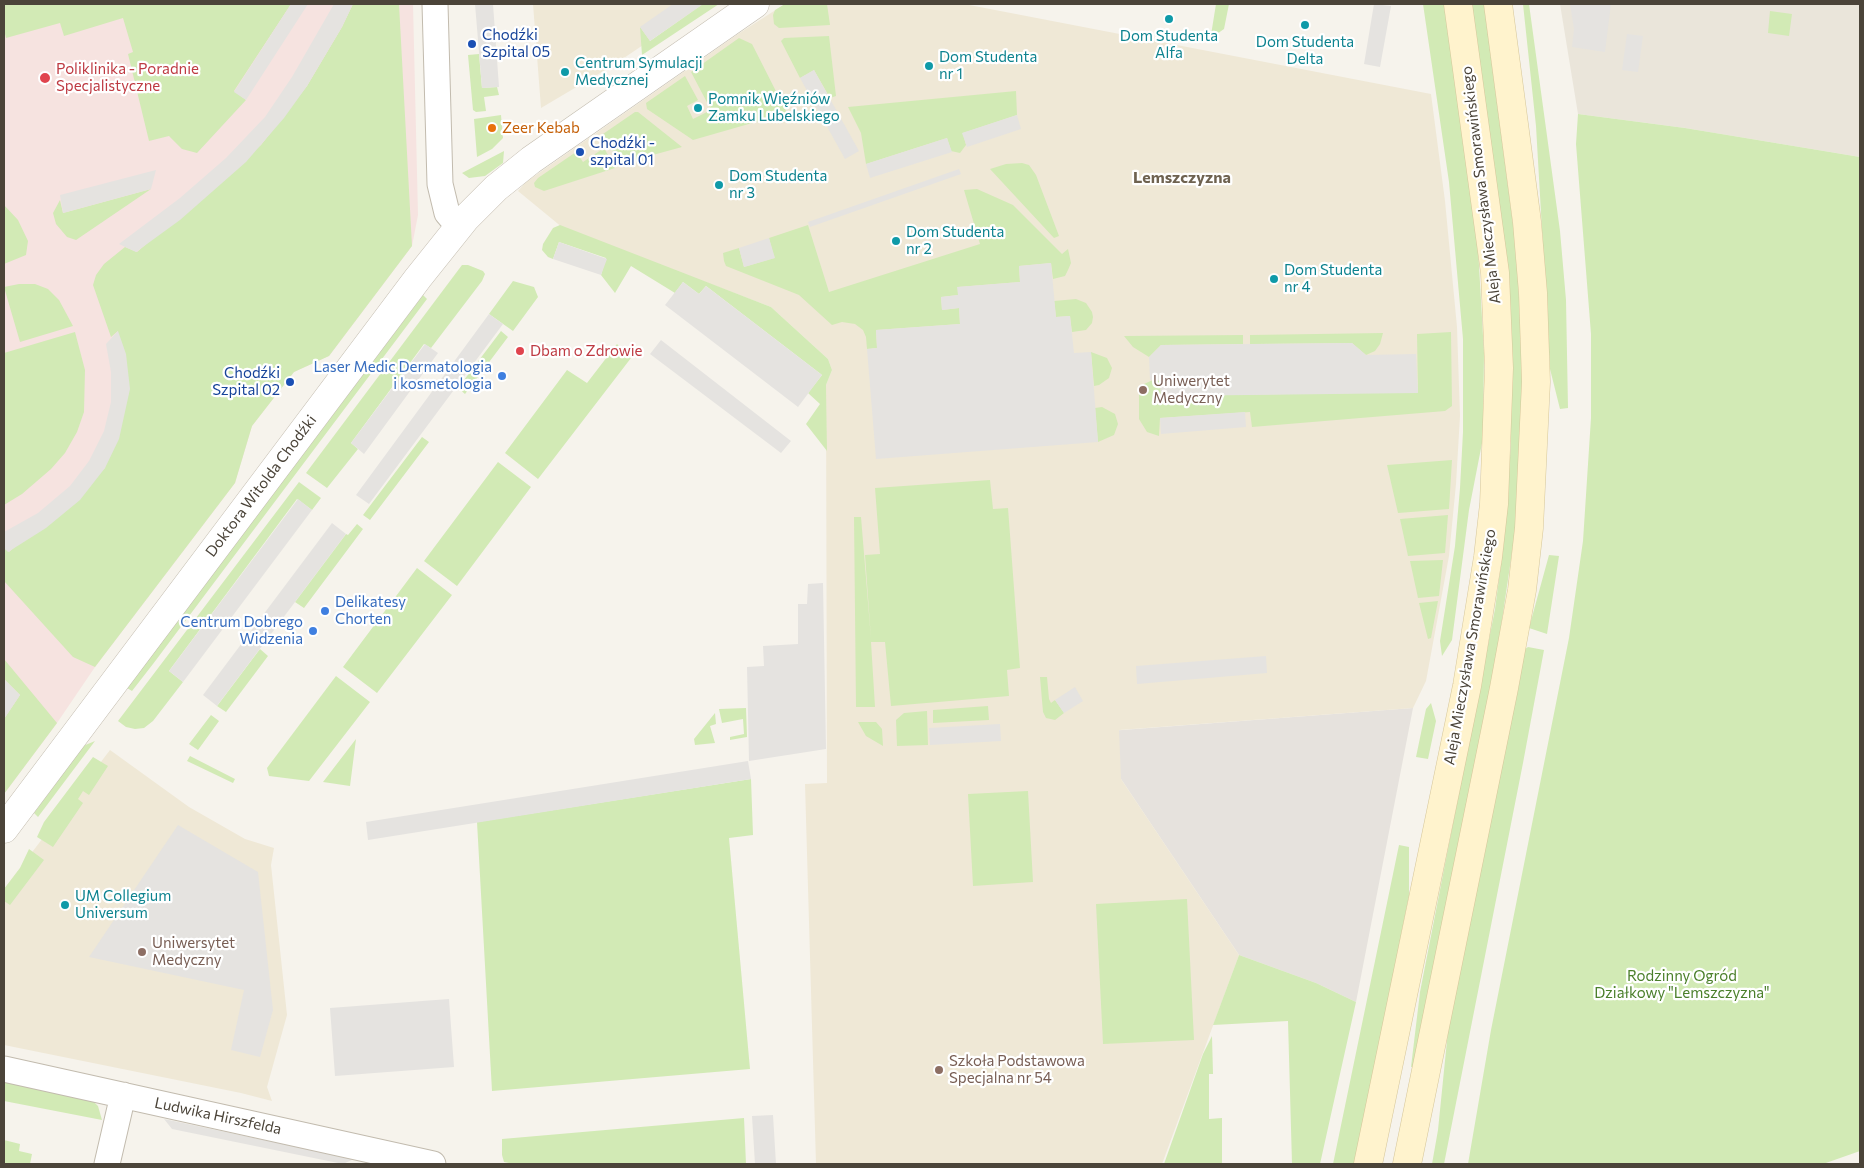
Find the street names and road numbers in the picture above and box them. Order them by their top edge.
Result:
street label: Aleja Mieczysława Smorawińskiego [1457,65,1505,305]
street label: Doktora Witolda Chodźki [202,412,320,560]
street label: Aleja Mieczysława Smorawińskiego [1440,528,1500,766]
street label: Ludwika Hirszfelda [153,1094,283,1138]

